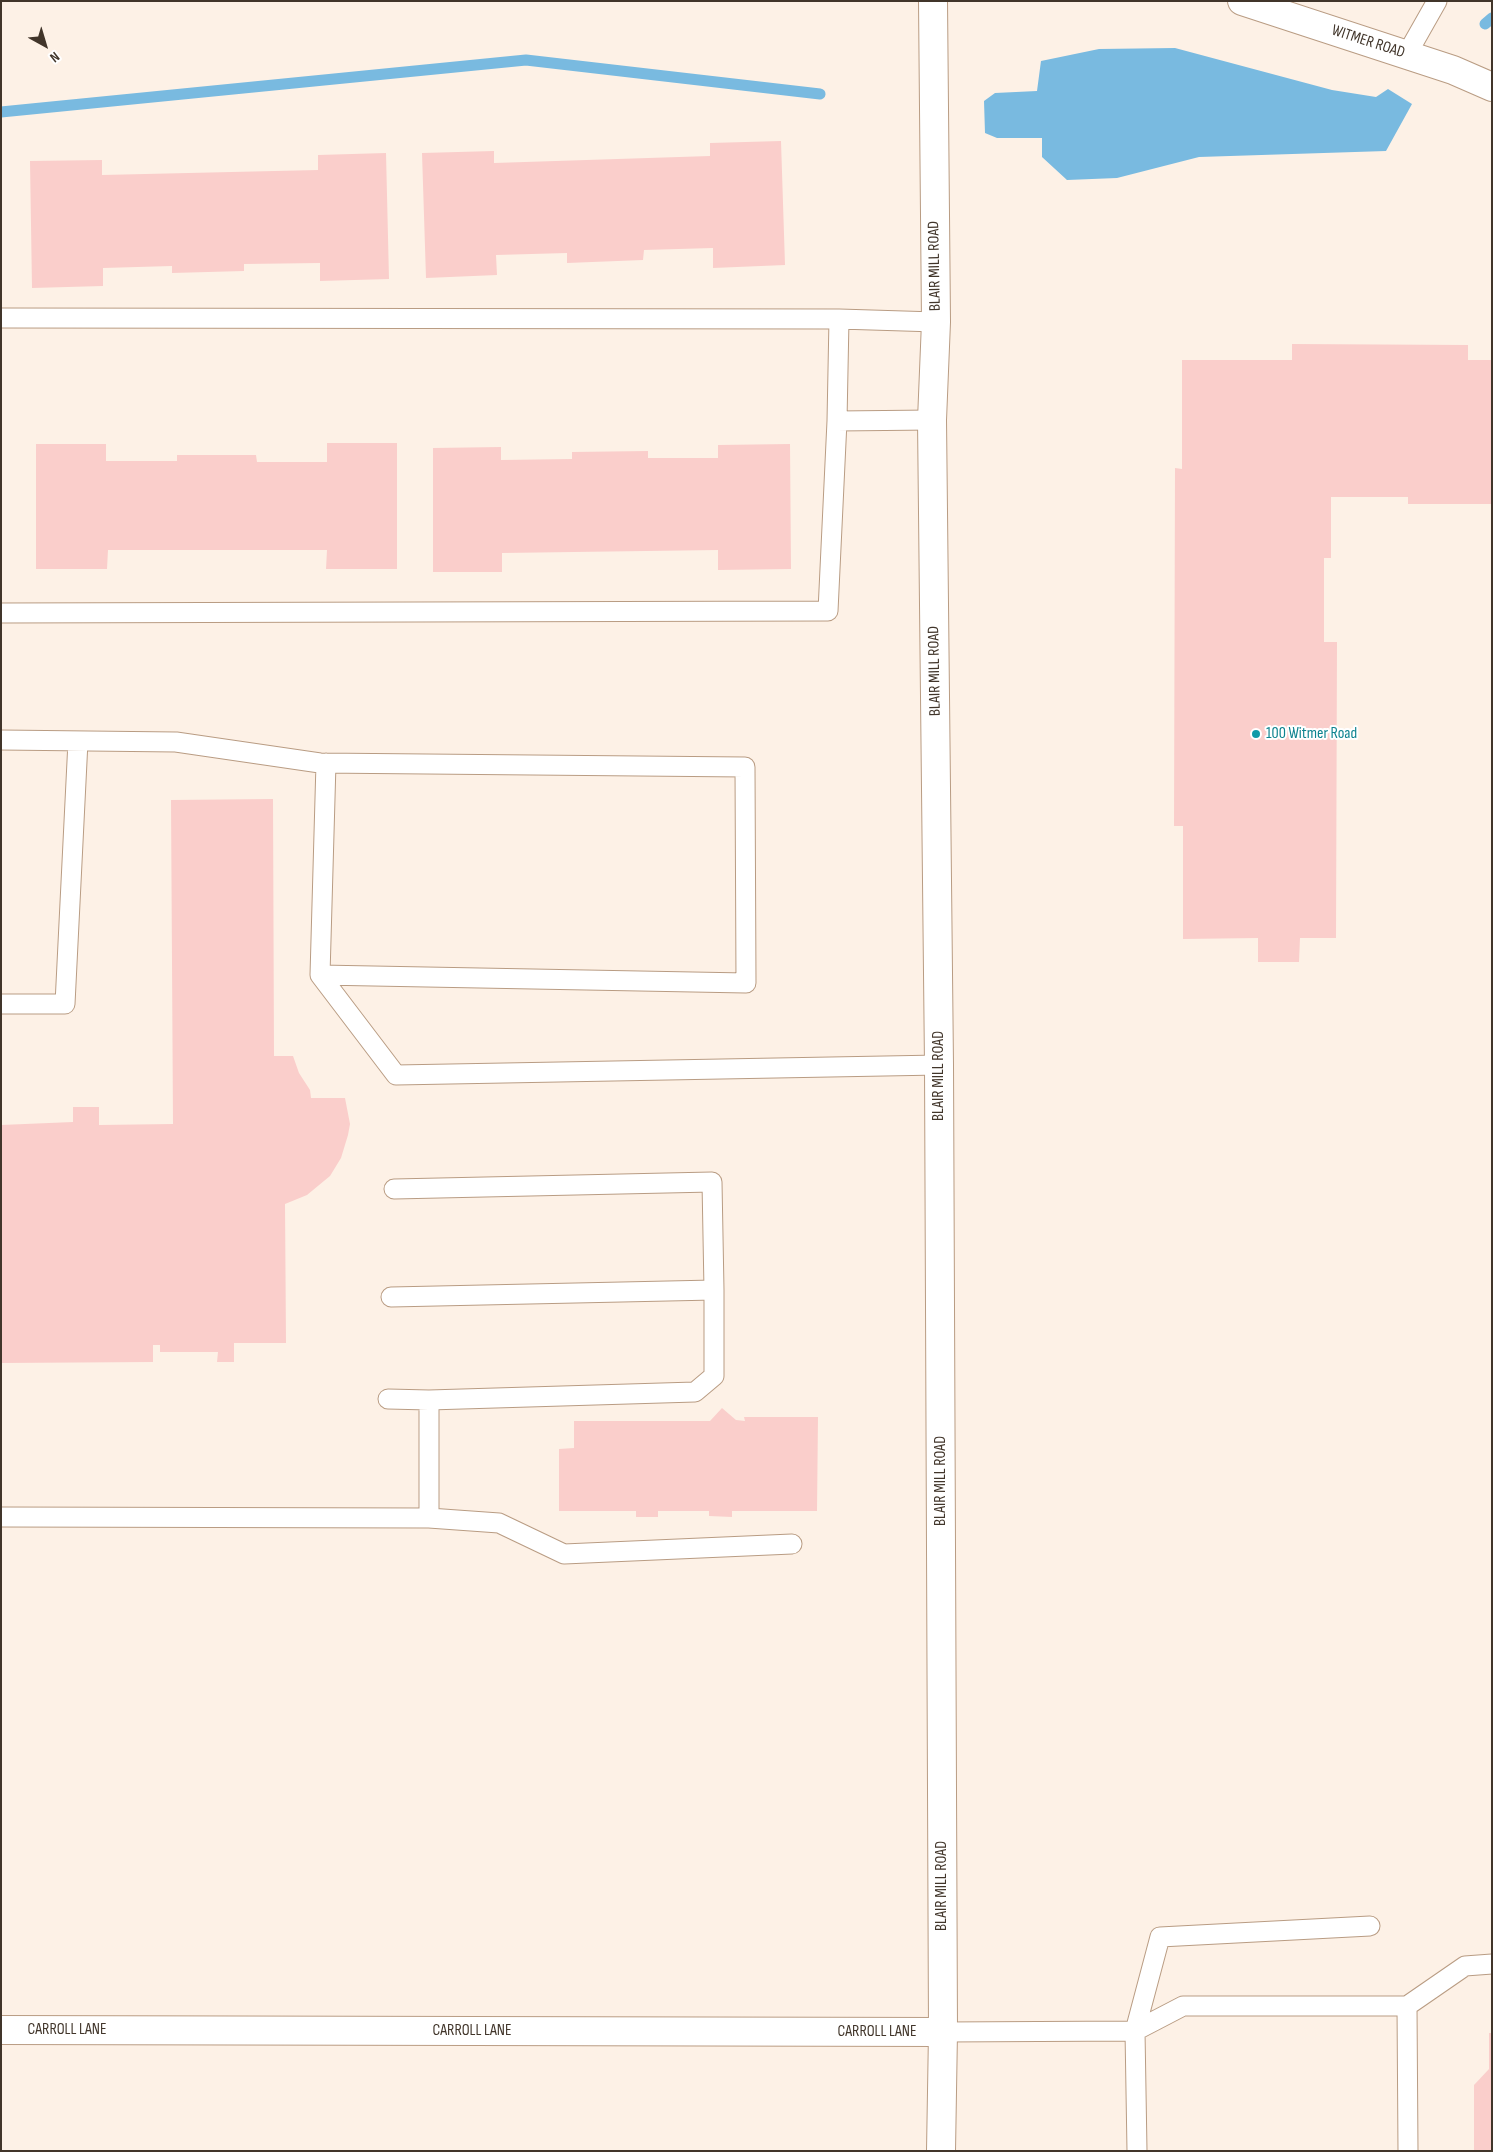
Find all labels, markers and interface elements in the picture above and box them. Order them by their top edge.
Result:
north arrow [20,20,70,70]
street label: WITMER ROAD [1329,21,1407,63]
text: N [47,48,63,66]
street label: BLAIR MILL ROAD [925,221,945,311]
street label: BLAIR MILL ROAD [925,626,945,716]
place label: 100 Witmer Road [1266,724,1357,744]
marker: 100 Witmer Road [1250,728,1262,740]
street label: BLAIR MILL ROAD [929,1031,949,1121]
street label: BLAIR MILL ROAD [931,1436,951,1526]
street label: BLAIR MILL ROAD [932,1841,952,1931]
street label: CARROLL LANE [27,2020,107,2040]
street label: CARROLL LANE [432,2021,512,2041]
street label: CARROLL LANE [837,2022,917,2042]

